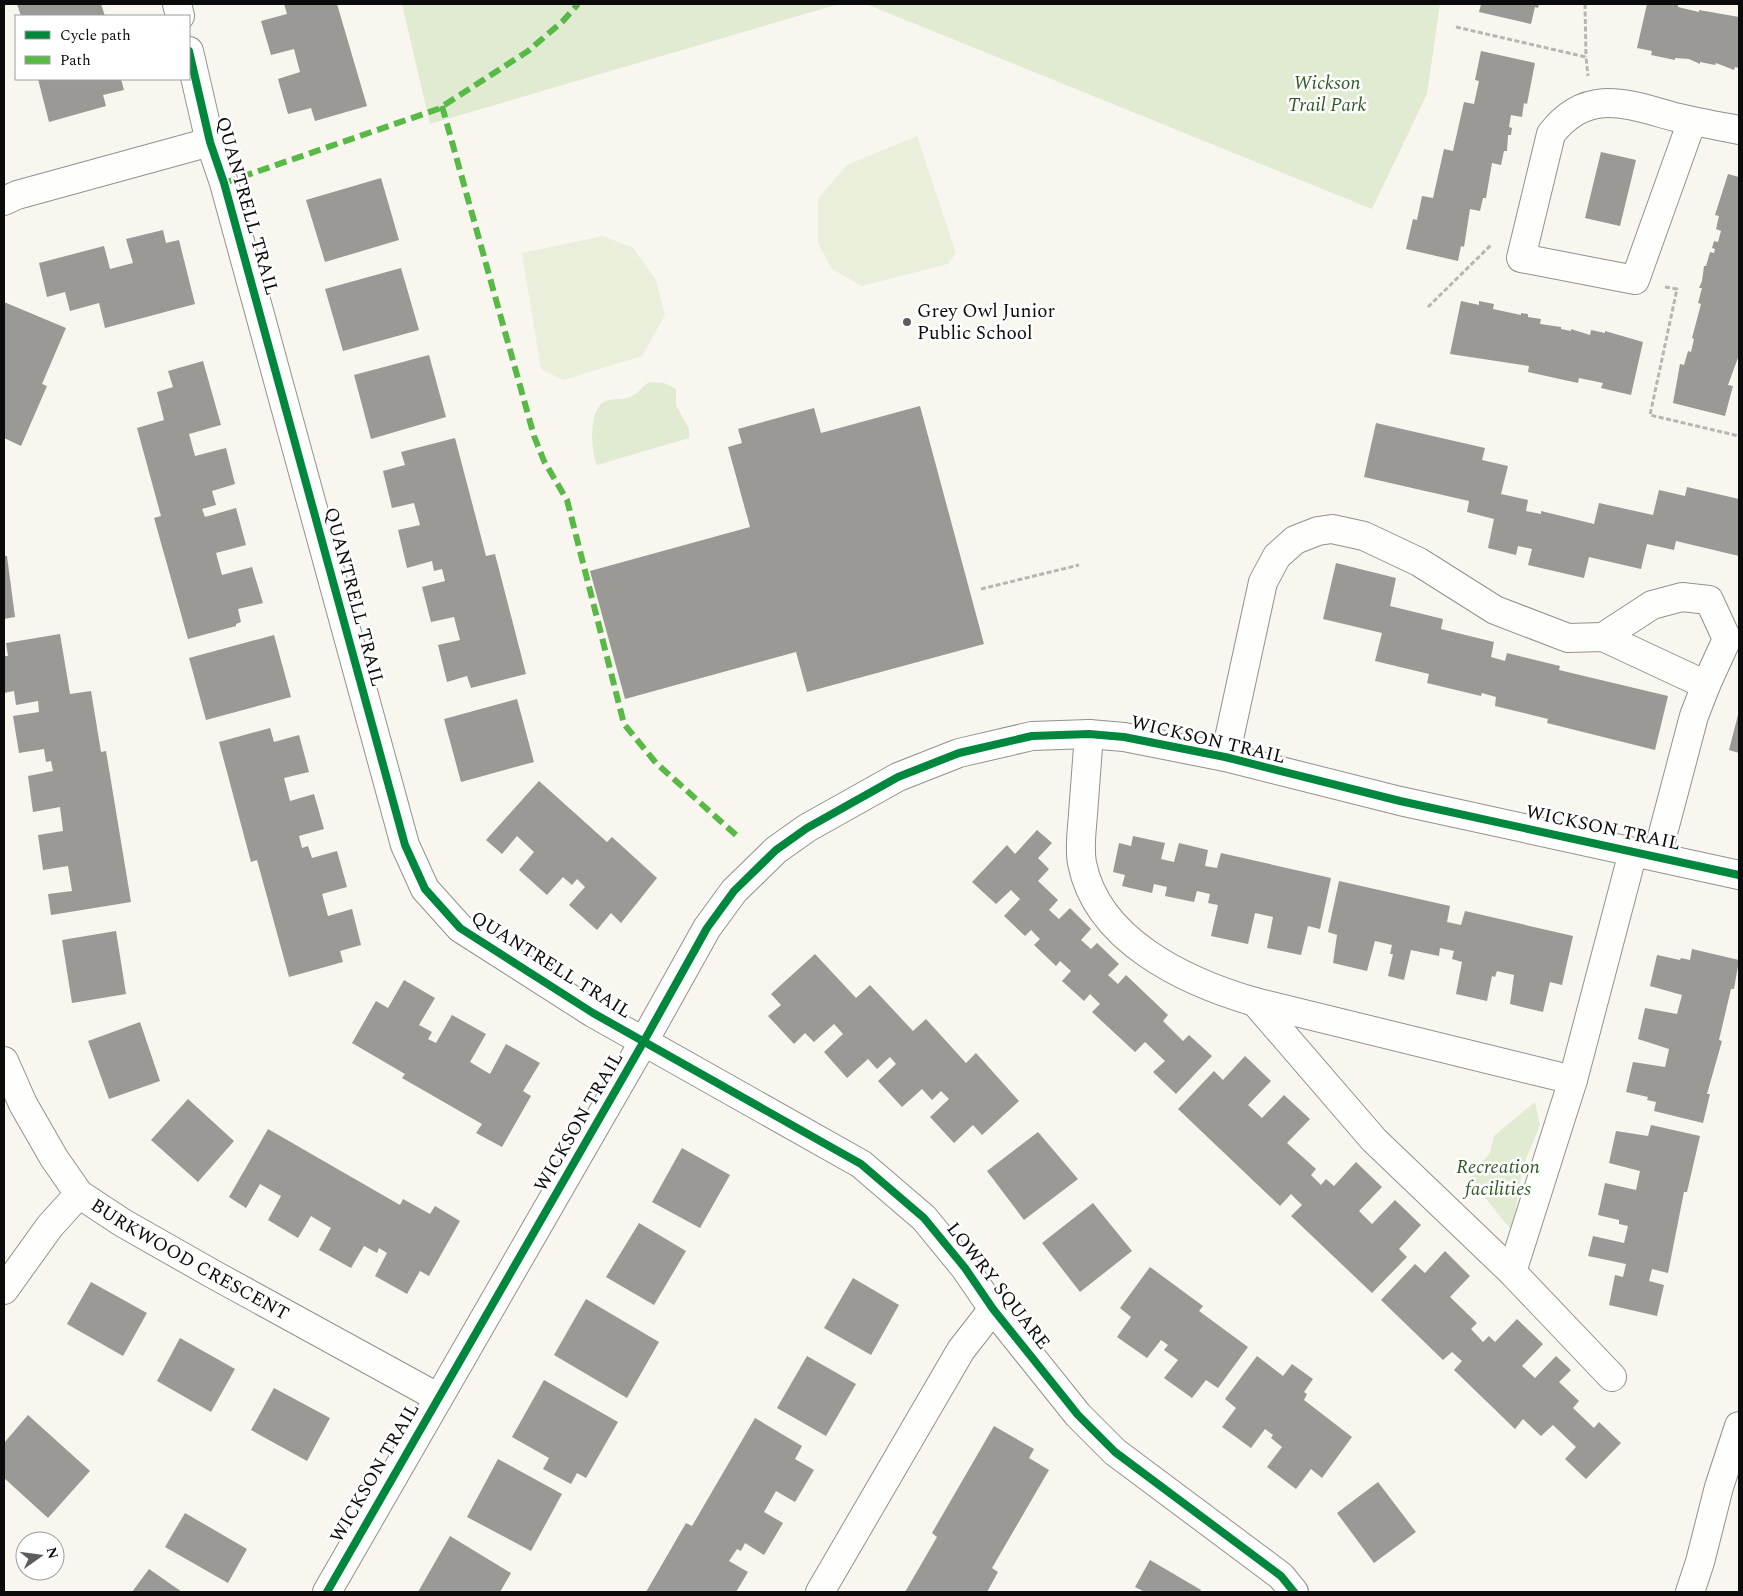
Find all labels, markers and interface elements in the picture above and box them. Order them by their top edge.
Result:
legend [15,15,190,80]
text: Cycle path [60,24,131,47]
text: Path [60,49,91,72]
park label: Wickson Trail Park [1288,69,1366,120]
street label: QUANTRELL TRAIL [208,113,286,299]
place label: Grey Owl Junior Public School [917,297,1056,348]
marker: Grey Owl Junior Public School [901,316,913,328]
street label: QUANTRELL TRAIL [316,504,392,690]
street label: WICKSON TRAIL [1128,708,1288,772]
street label: WICKSON TRAIL [1523,797,1683,859]
street label: QUANTRELL TRAIL [465,904,637,1026]
street label: WICKSON TRAIL [527,1046,631,1198]
park label: Recreation facilities [1456,1153,1540,1204]
street label: BURKWOOD CRESCENT [85,1191,295,1328]
street label: LOWRY SQUARE [939,1216,1057,1356]
street label: WICKSON TRAIL [323,1397,427,1549]
north arrow [15,1531,65,1581]
text: N [41,1545,64,1561]

